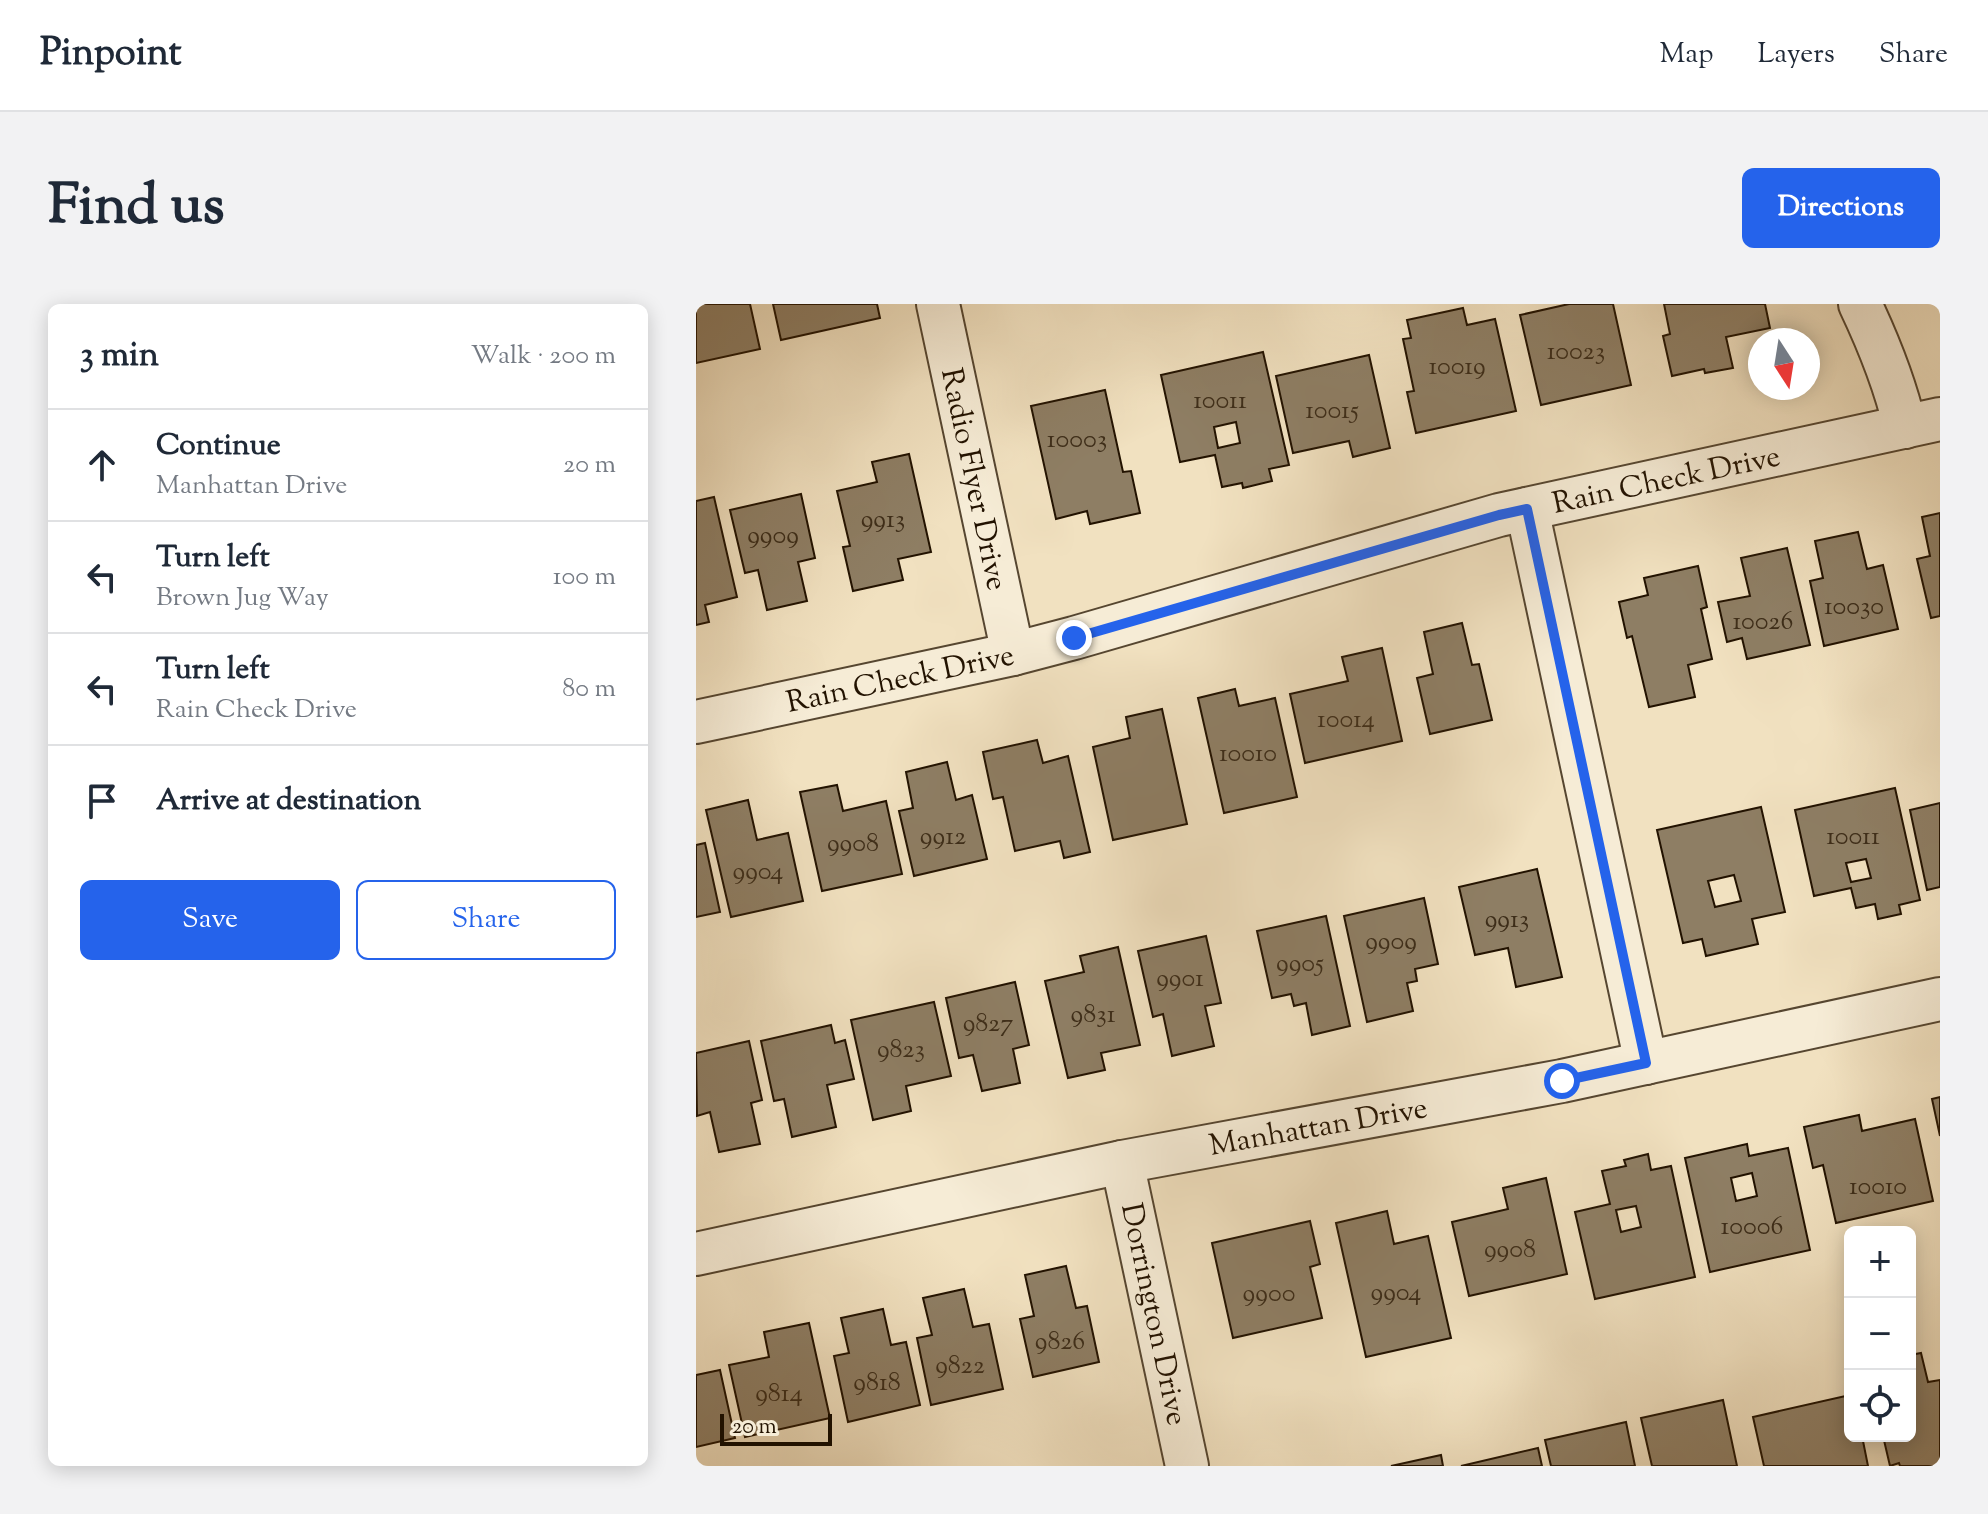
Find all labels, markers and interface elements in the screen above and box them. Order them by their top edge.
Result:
text: Pinpoint [40,28,182,82]
text: Map [1660,35,1713,75]
text: Layers [1757,35,1835,75]
text: Share [1879,35,1948,75]
text: Find us [48,168,224,249]
button: Directions [1742,168,1940,248]
north arrow [1748,328,1820,400]
text: 3 min [80,332,159,381]
house number: 10023 [1547,334,1605,371]
text: Walk · 200 m [471,338,616,375]
house number: 10019 [1428,349,1486,386]
street label: Radio Flyer Drive [928,365,1017,594]
house number: 10011 [1193,383,1247,420]
house number: 10015 [1305,393,1359,430]
house number: 10003 [1047,422,1107,459]
text: Continue [156,425,281,468]
street label: Rain Check Drive [1549,436,1784,527]
icon: ahead [80,443,124,487]
text: 20 m [563,447,616,484]
text: Manhattan Drive [156,468,347,505]
house number: 9913 [861,502,905,539]
house number: 9909 [747,518,799,555]
text: Turn left [156,537,270,580]
icon: left [80,555,124,599]
text: 100 m [553,559,616,596]
text: Brown Jug Way [156,580,329,617]
house number: 10030 [1824,589,1884,626]
house number: 10026 [1733,604,1793,641]
route end [1056,620,1092,656]
street label: Rain Check Drive [783,635,1018,726]
text: Turn left [156,649,270,692]
icon: left [80,667,124,711]
text: 80 m [562,671,616,708]
text: Rain Check Drive [156,692,357,729]
house number: 10014 [1317,702,1375,739]
house number: 10010 [1219,736,1277,773]
icon: arrive [80,779,124,823]
text: Arrive at destination [156,780,421,823]
house number: 9912 [920,819,966,856]
house number: 10011 [1826,819,1880,856]
house number: 9908 [827,826,879,863]
house number: 9904 [733,854,783,891]
button: Save [80,880,340,960]
button: Share [356,880,616,960]
house number: 9913 [1485,902,1529,939]
house number: 9909 [1365,924,1417,961]
house number: 9905 [1276,946,1324,983]
house number: 9901 [1156,961,1204,998]
house number: 9831 [1071,997,1116,1034]
house number: 9827 [963,1006,1013,1043]
house number: 9823 [877,1032,925,1069]
route start [1544,1063,1580,1099]
street label: Manhattan Drive [1206,1088,1431,1169]
house number: 10010 [1849,1169,1907,1206]
street label: Dorrington Drive [1108,1199,1197,1430]
house number: 10006 [1721,1209,1783,1246]
map controls [1844,1226,1916,1442]
button: + [1844,1226,1916,1298]
house number: 9908 [1484,1232,1536,1269]
house number: 9904 [1371,1275,1421,1312]
house number: 9900 [1243,1276,1295,1313]
button: − [1844,1298,1916,1370]
house number: 9826 [1035,1324,1085,1361]
house number: 9822 [935,1348,985,1385]
house number: 9818 [853,1365,901,1402]
button: locate [1844,1370,1916,1442]
house number: 9814 [755,1376,803,1413]
scale bar [720,1410,832,1446]
text: 20 m [732,1412,777,1444]

